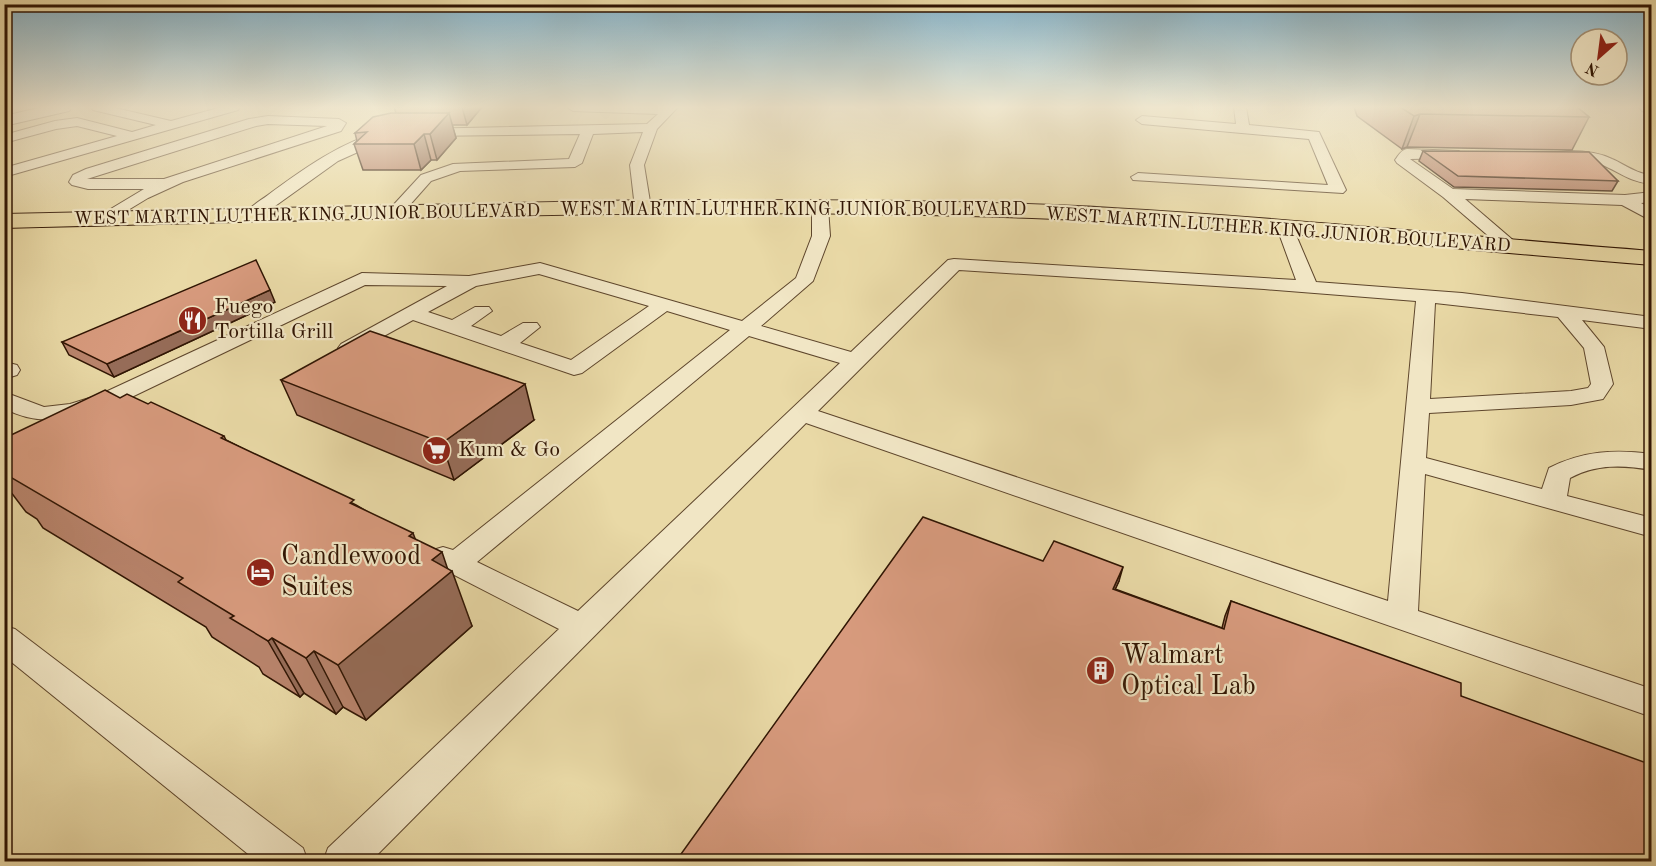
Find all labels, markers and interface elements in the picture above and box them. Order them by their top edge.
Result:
north arrow [1569,27,1629,87]
text: N [1583,58,1602,78]
street label: WEST MARTIN LUTHER KING JUNIOR BOULEVARD [560,201,1026,219]
street label: WEST MARTIN LUTHER KING JUNIOR BOULEVARD [74,202,540,228]
street label: WEST MARTIN LUTHER KING JUNIOR BOULEVARD [1045,205,1511,255]
place label: Fuego Tortilla Grill [214,296,333,343]
restaurant icon: Fuego Tortilla Grill [177,304,209,336]
supermarket icon: Kum & Go [421,434,453,466]
place label: Kum & Go [458,439,560,461]
place label: Candlewood Suites [281,543,421,601]
hotel icon: Candlewood Suites [244,556,276,588]
place label: Walmart Optical Lab [1121,642,1256,700]
building icon: Walmart Optical Lab [1084,655,1116,687]

